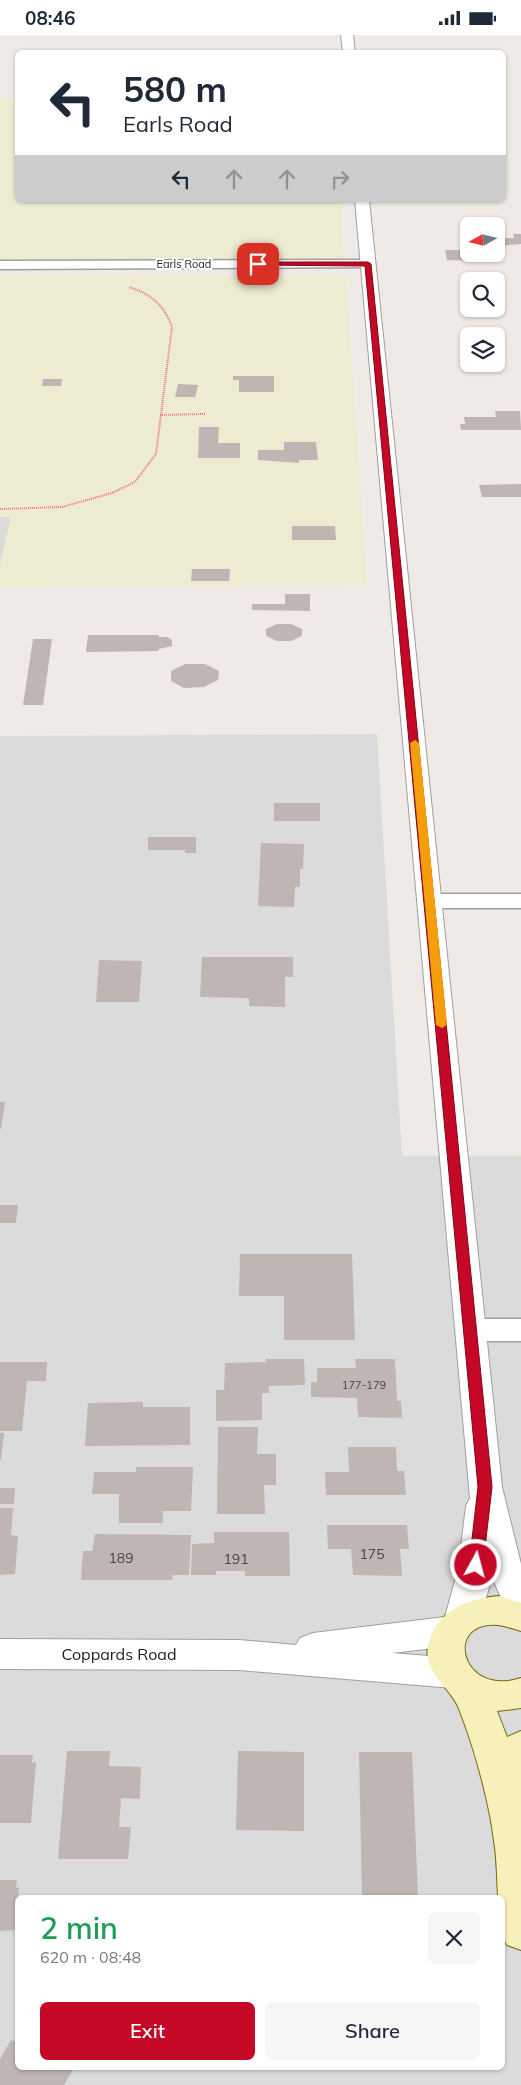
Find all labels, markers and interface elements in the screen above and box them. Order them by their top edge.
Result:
text: 08:46 [25,6,75,30]
text: 580 m [123,67,227,111]
icon: left [40,70,105,135]
text: Earls Road [123,110,233,138]
icon: left [167,165,195,193]
icon: ahead [220,165,248,193]
icon: ahead [273,165,301,193]
icon: right [326,165,354,193]
north arrow [460,217,505,263]
map controls [460,217,505,372]
pin [237,243,279,285]
icon: arrive [244,250,272,278]
street label: Earls Road [157,257,211,271]
button: search [460,272,505,317]
button: layers [460,327,505,372]
house number: 177-179 [342,1378,386,1392]
position arrow [449,1538,501,1590]
house number: 175 [359,1545,385,1563]
house number: 189 [108,1549,134,1567]
house number: 191 [223,1550,249,1568]
street label: Coppards Road [62,1644,176,1664]
text: 2 min [40,1909,118,1947]
button: close [428,1912,480,1964]
text: 620 m · 08:48 [40,1947,141,1967]
button: Exit [40,2002,255,2060]
button: Share [265,2002,480,2060]

